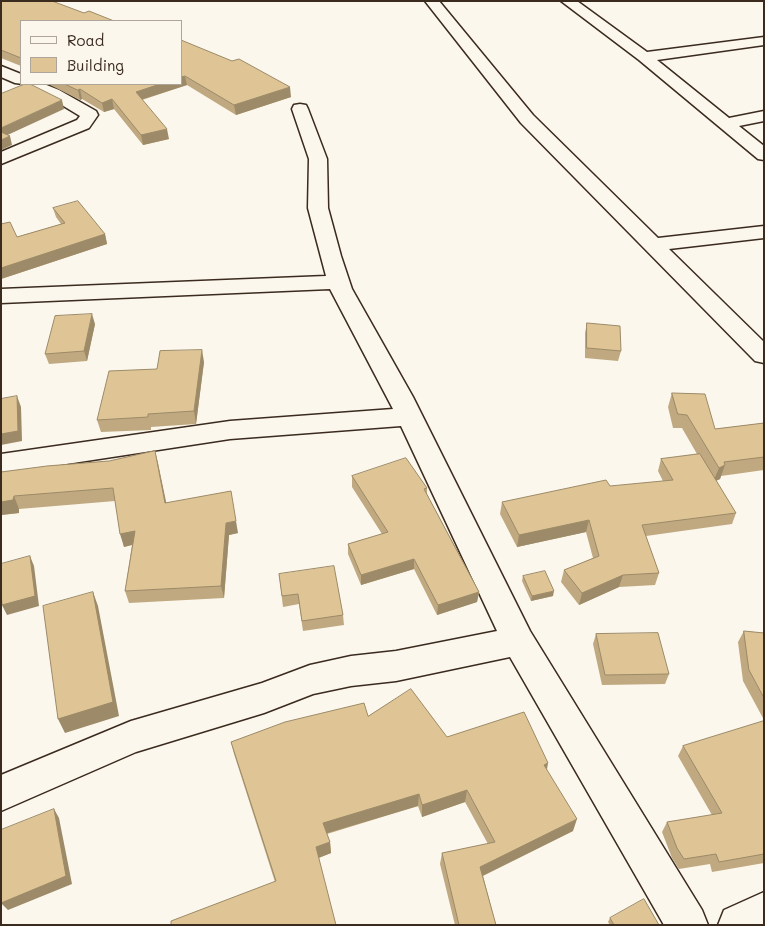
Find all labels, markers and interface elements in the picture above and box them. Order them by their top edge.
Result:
legend [20,20,182,85]
text: Road [67,30,104,50]
text: Building [67,55,124,75]

